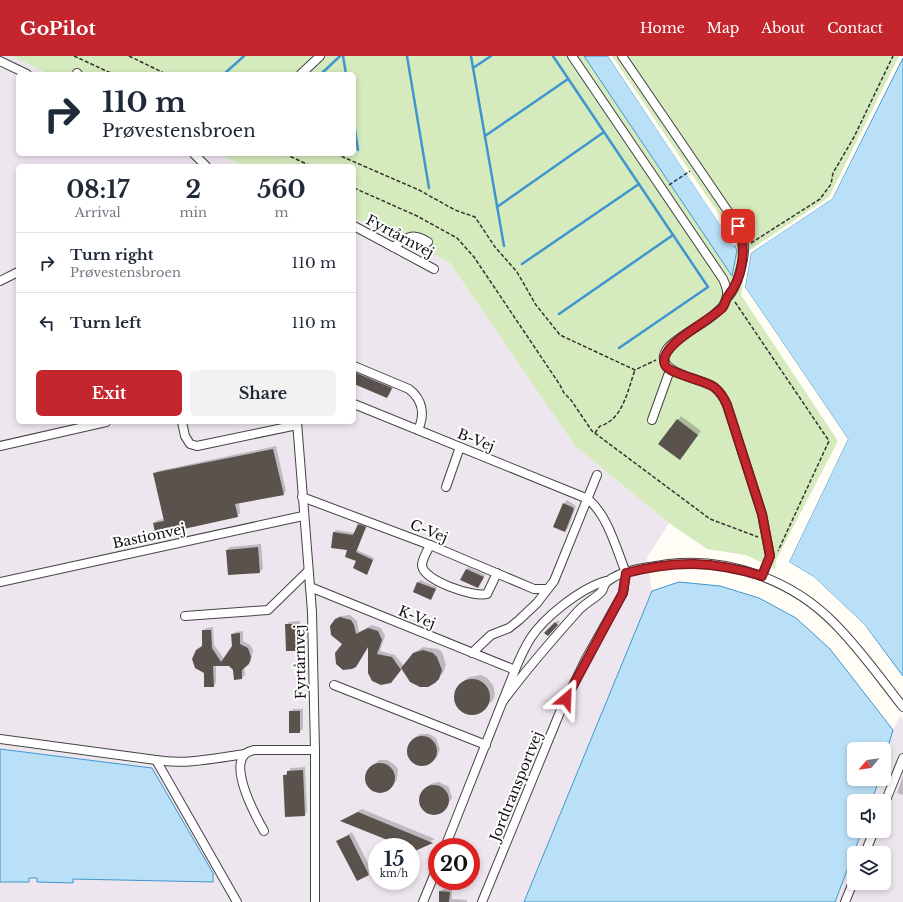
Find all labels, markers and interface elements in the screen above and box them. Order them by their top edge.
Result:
text: GoPilot [20,17,96,40]
text: Home [640,19,685,37]
text: Map [707,19,739,37]
text: About [761,19,805,37]
text: Contact [827,19,883,37]
text: 110 m [102,85,186,120]
icon: right [36,88,88,140]
text: Prøvestensbroen [102,120,256,142]
text: 08:17 [66,175,129,204]
text: 2 [185,175,201,204]
text: 560 [257,175,306,204]
text: Arrival [75,204,121,221]
text: min [180,204,207,221]
text: m [274,204,288,221]
pin [721,209,755,243]
street label: Fyrtårnvej [363,211,437,261]
icon: arrive [727,215,749,237]
text: Turn right [70,245,153,264]
icon: right [36,252,58,274]
text: 110 m [292,253,336,272]
text: Prøvestensbroen [70,264,181,281]
icon: left [36,312,58,334]
text: Turn left [70,313,141,332]
text: 110 m [292,313,336,332]
button: Exit [36,370,182,416]
button: Share [190,370,336,416]
street label: B-Vej [455,424,497,456]
street label: C-Vej [407,515,451,547]
street label: Bastionvej [111,520,187,552]
street label: K-Vej [396,601,438,633]
street label: Fyrtårnvej [290,625,310,699]
position arrow [545,678,587,720]
street label: Jordtransportvej [485,728,546,846]
north arrow [847,742,891,786]
map controls [847,742,891,890]
button: sound [847,794,891,838]
speed limit sign: 20 [428,838,480,890]
button: layers [847,846,891,890]
text: 15 [384,847,404,871]
text: km/h [380,867,408,880]

